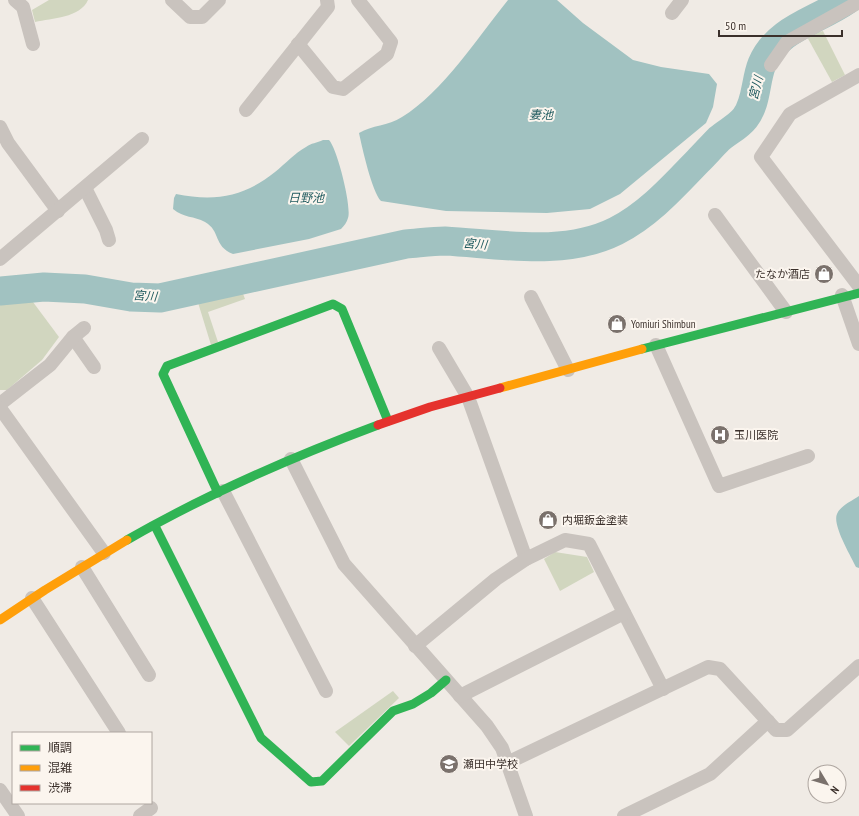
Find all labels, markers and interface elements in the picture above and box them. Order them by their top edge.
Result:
scale bar [719,12,842,38]
text: 50 m [725,18,746,33]
water label: 宮川 [745,72,766,101]
water label: 妻池 [529,107,554,122]
water label: 日野池 [288,190,325,205]
water label: 宮川 [462,235,490,252]
shop icon: たなか酒店 [813,263,835,285]
place label: たなか酒店 [755,267,810,281]
water label: 宮川 [133,287,160,304]
shop icon: Yomiuri Shimbun [606,313,628,335]
place label: Yomiuri Shimbun [631,317,696,331]
hospital icon: 玉川医院 [709,424,731,446]
place label: 玉川医院 [734,428,778,442]
shop icon: 内堀鈑金塗装 [537,509,559,531]
place label: 内堀鈑金塗装 [562,513,628,527]
legend [12,732,152,804]
text: 順調 [48,740,72,755]
school or university icon: 瀬田中学校 [438,753,460,775]
place label: 瀬田中学校 [463,757,518,771]
text: 混雑 [48,760,72,775]
north arrow [807,764,847,804]
text: 渋滞 [48,780,72,795]
text: N [828,784,842,797]

